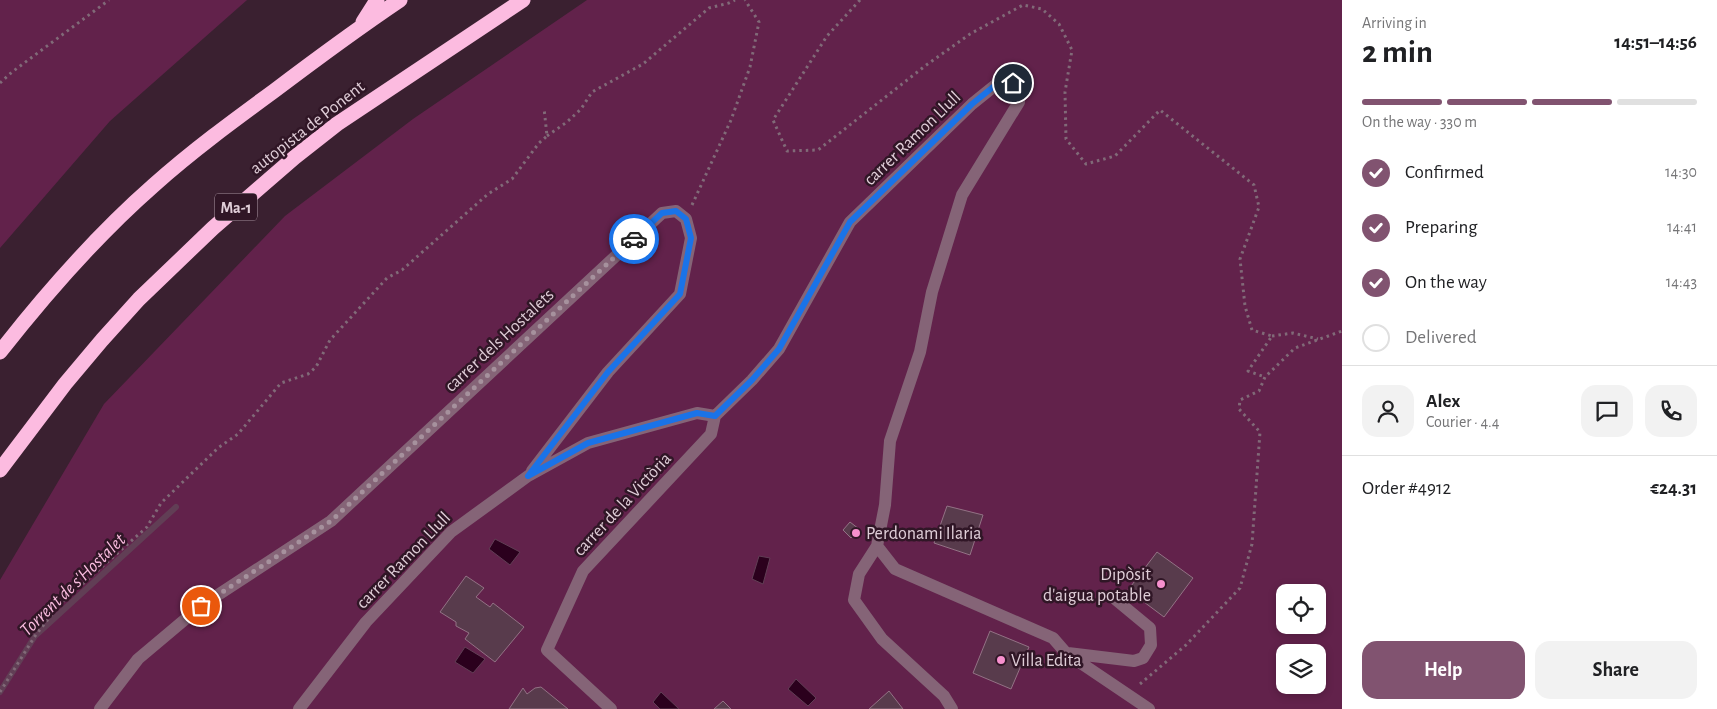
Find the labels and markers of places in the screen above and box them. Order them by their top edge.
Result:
pin [992,62,1034,104]
place label: Perdonami Ilaria [866,525,982,543]
marker: Perdonami Ilaria [850,527,862,539]
place label: Dipòsit d'aigua potable [1043,566,1151,605]
marker: Dipòsit d'aigua potable [1155,578,1167,590]
pin [180,585,222,627]
place label: Villa Edita [1011,652,1082,670]
marker: Villa Edita [995,654,1007,666]

